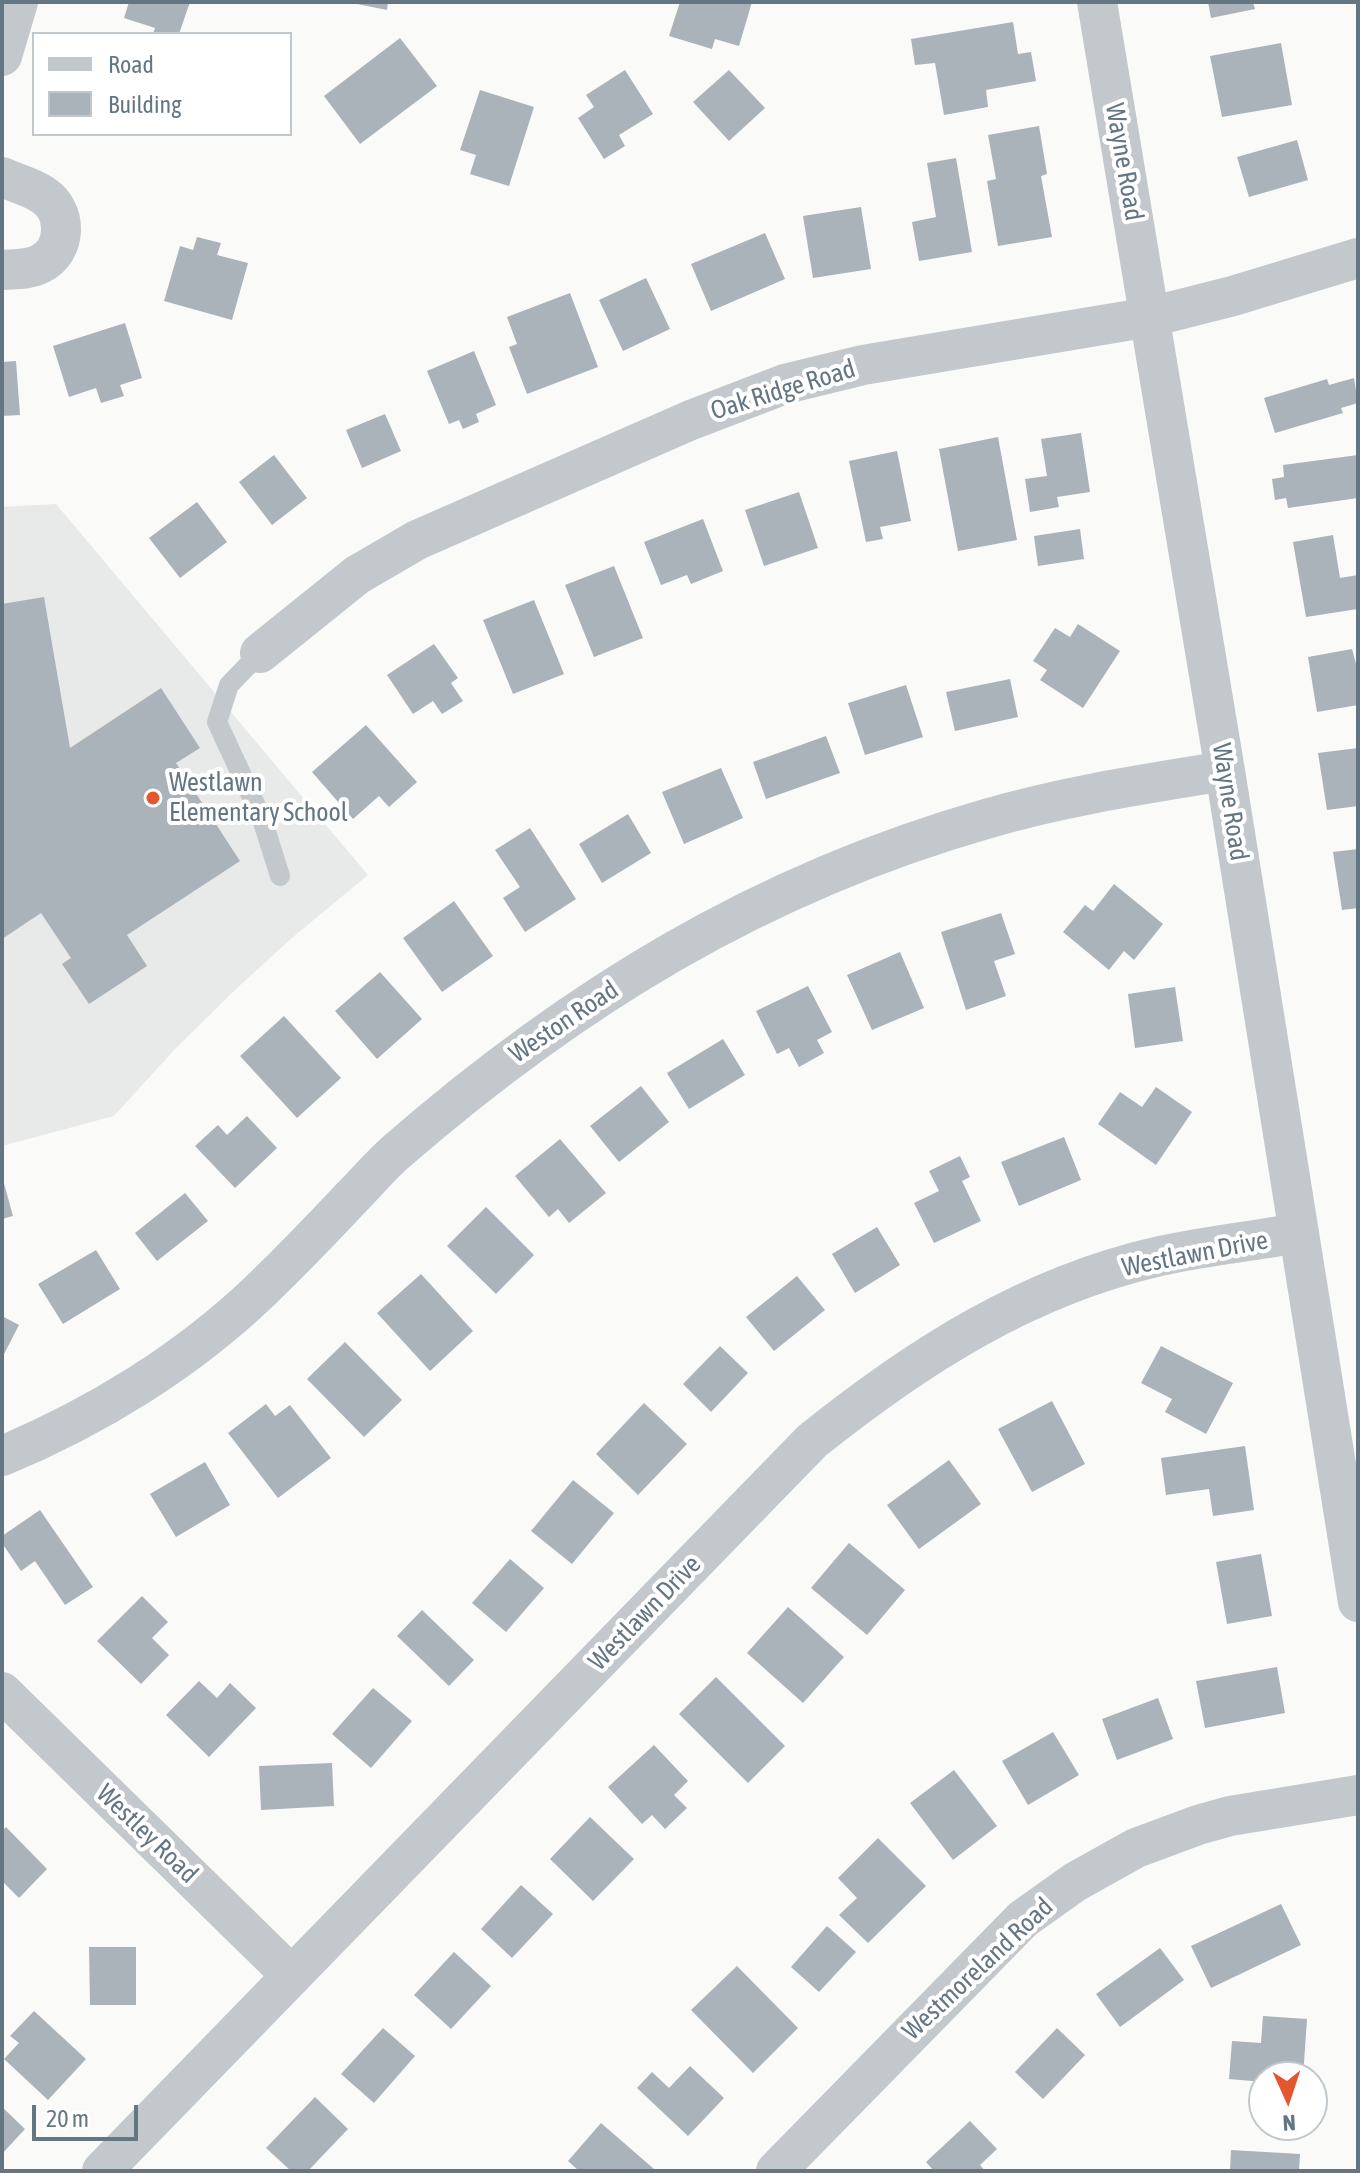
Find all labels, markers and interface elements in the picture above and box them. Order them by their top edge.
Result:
legend [32,32,292,136]
text: Road [108,51,154,78]
text: Building [108,91,181,118]
street label: Wayne Road [1098,101,1150,223]
street label: Oak Ridge Road [707,353,859,427]
street label: Wayne Road [1205,741,1255,863]
place label: Westlawn Elementary School [169,767,348,828]
marker: Westlawn Elementary School [144,789,162,807]
street label: Weston Road [504,974,624,1070]
street label: Westlawn Drive [1120,1225,1270,1283]
street label: Westlawn Drive [582,1549,708,1677]
street label: Westley Road [90,1778,204,1890]
street label: Westmoreland Road [896,1891,1060,2047]
north arrow [1248,2061,1328,2141]
scale bar [36,2089,142,2139]
text: 20 m [46,2105,89,2132]
text: N [1282,2110,1296,2136]

